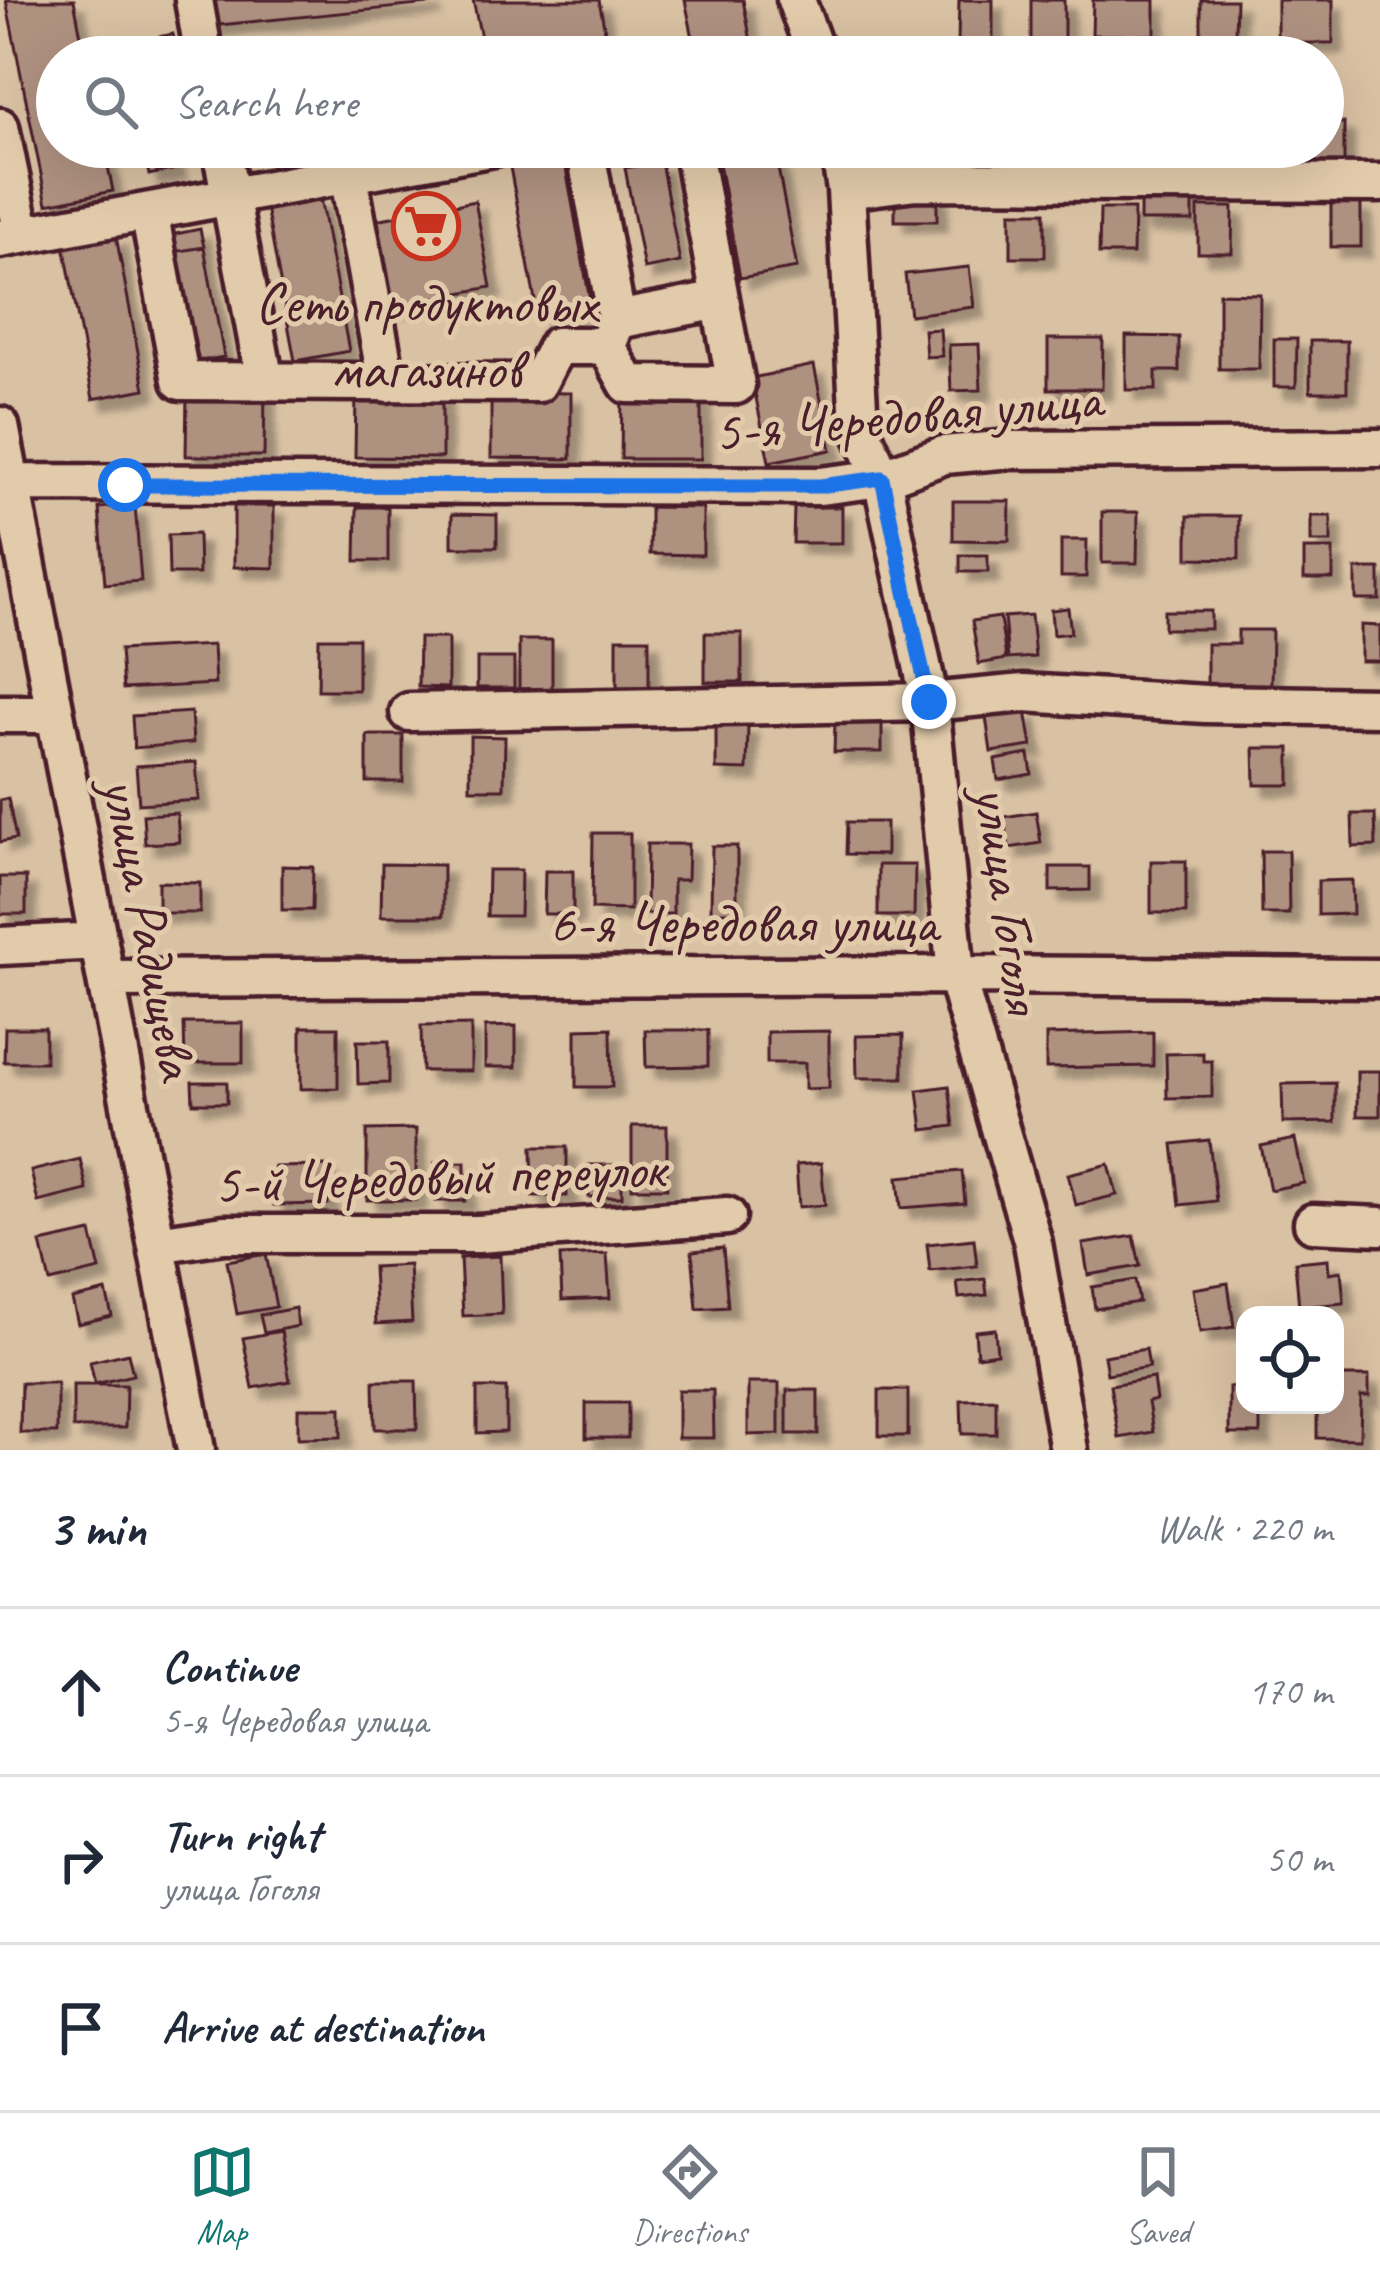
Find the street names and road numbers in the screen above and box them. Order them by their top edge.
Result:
street label: 5-я Чередовая улица [710,362,1108,468]
street label: улица Радищева [85,769,215,1089]
street label: улица Гоголя [957,778,1061,1020]
street label: 6-я Чередовая улица [549,887,942,959]
street label: 5-й Чередовый переулок [212,1132,671,1220]

